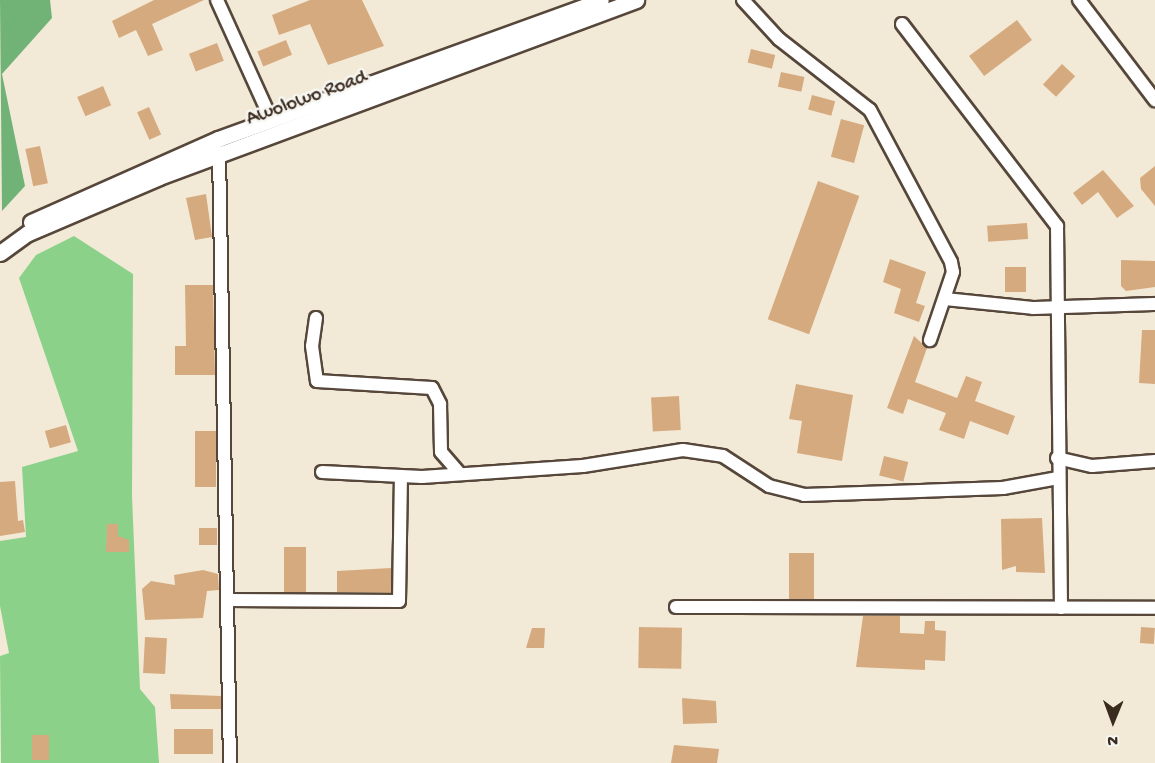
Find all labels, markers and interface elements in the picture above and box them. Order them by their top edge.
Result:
street label: Awolowo Road [243,66,371,132]
north arrow [1083,691,1143,751]
text: N [1107,730,1118,749]

